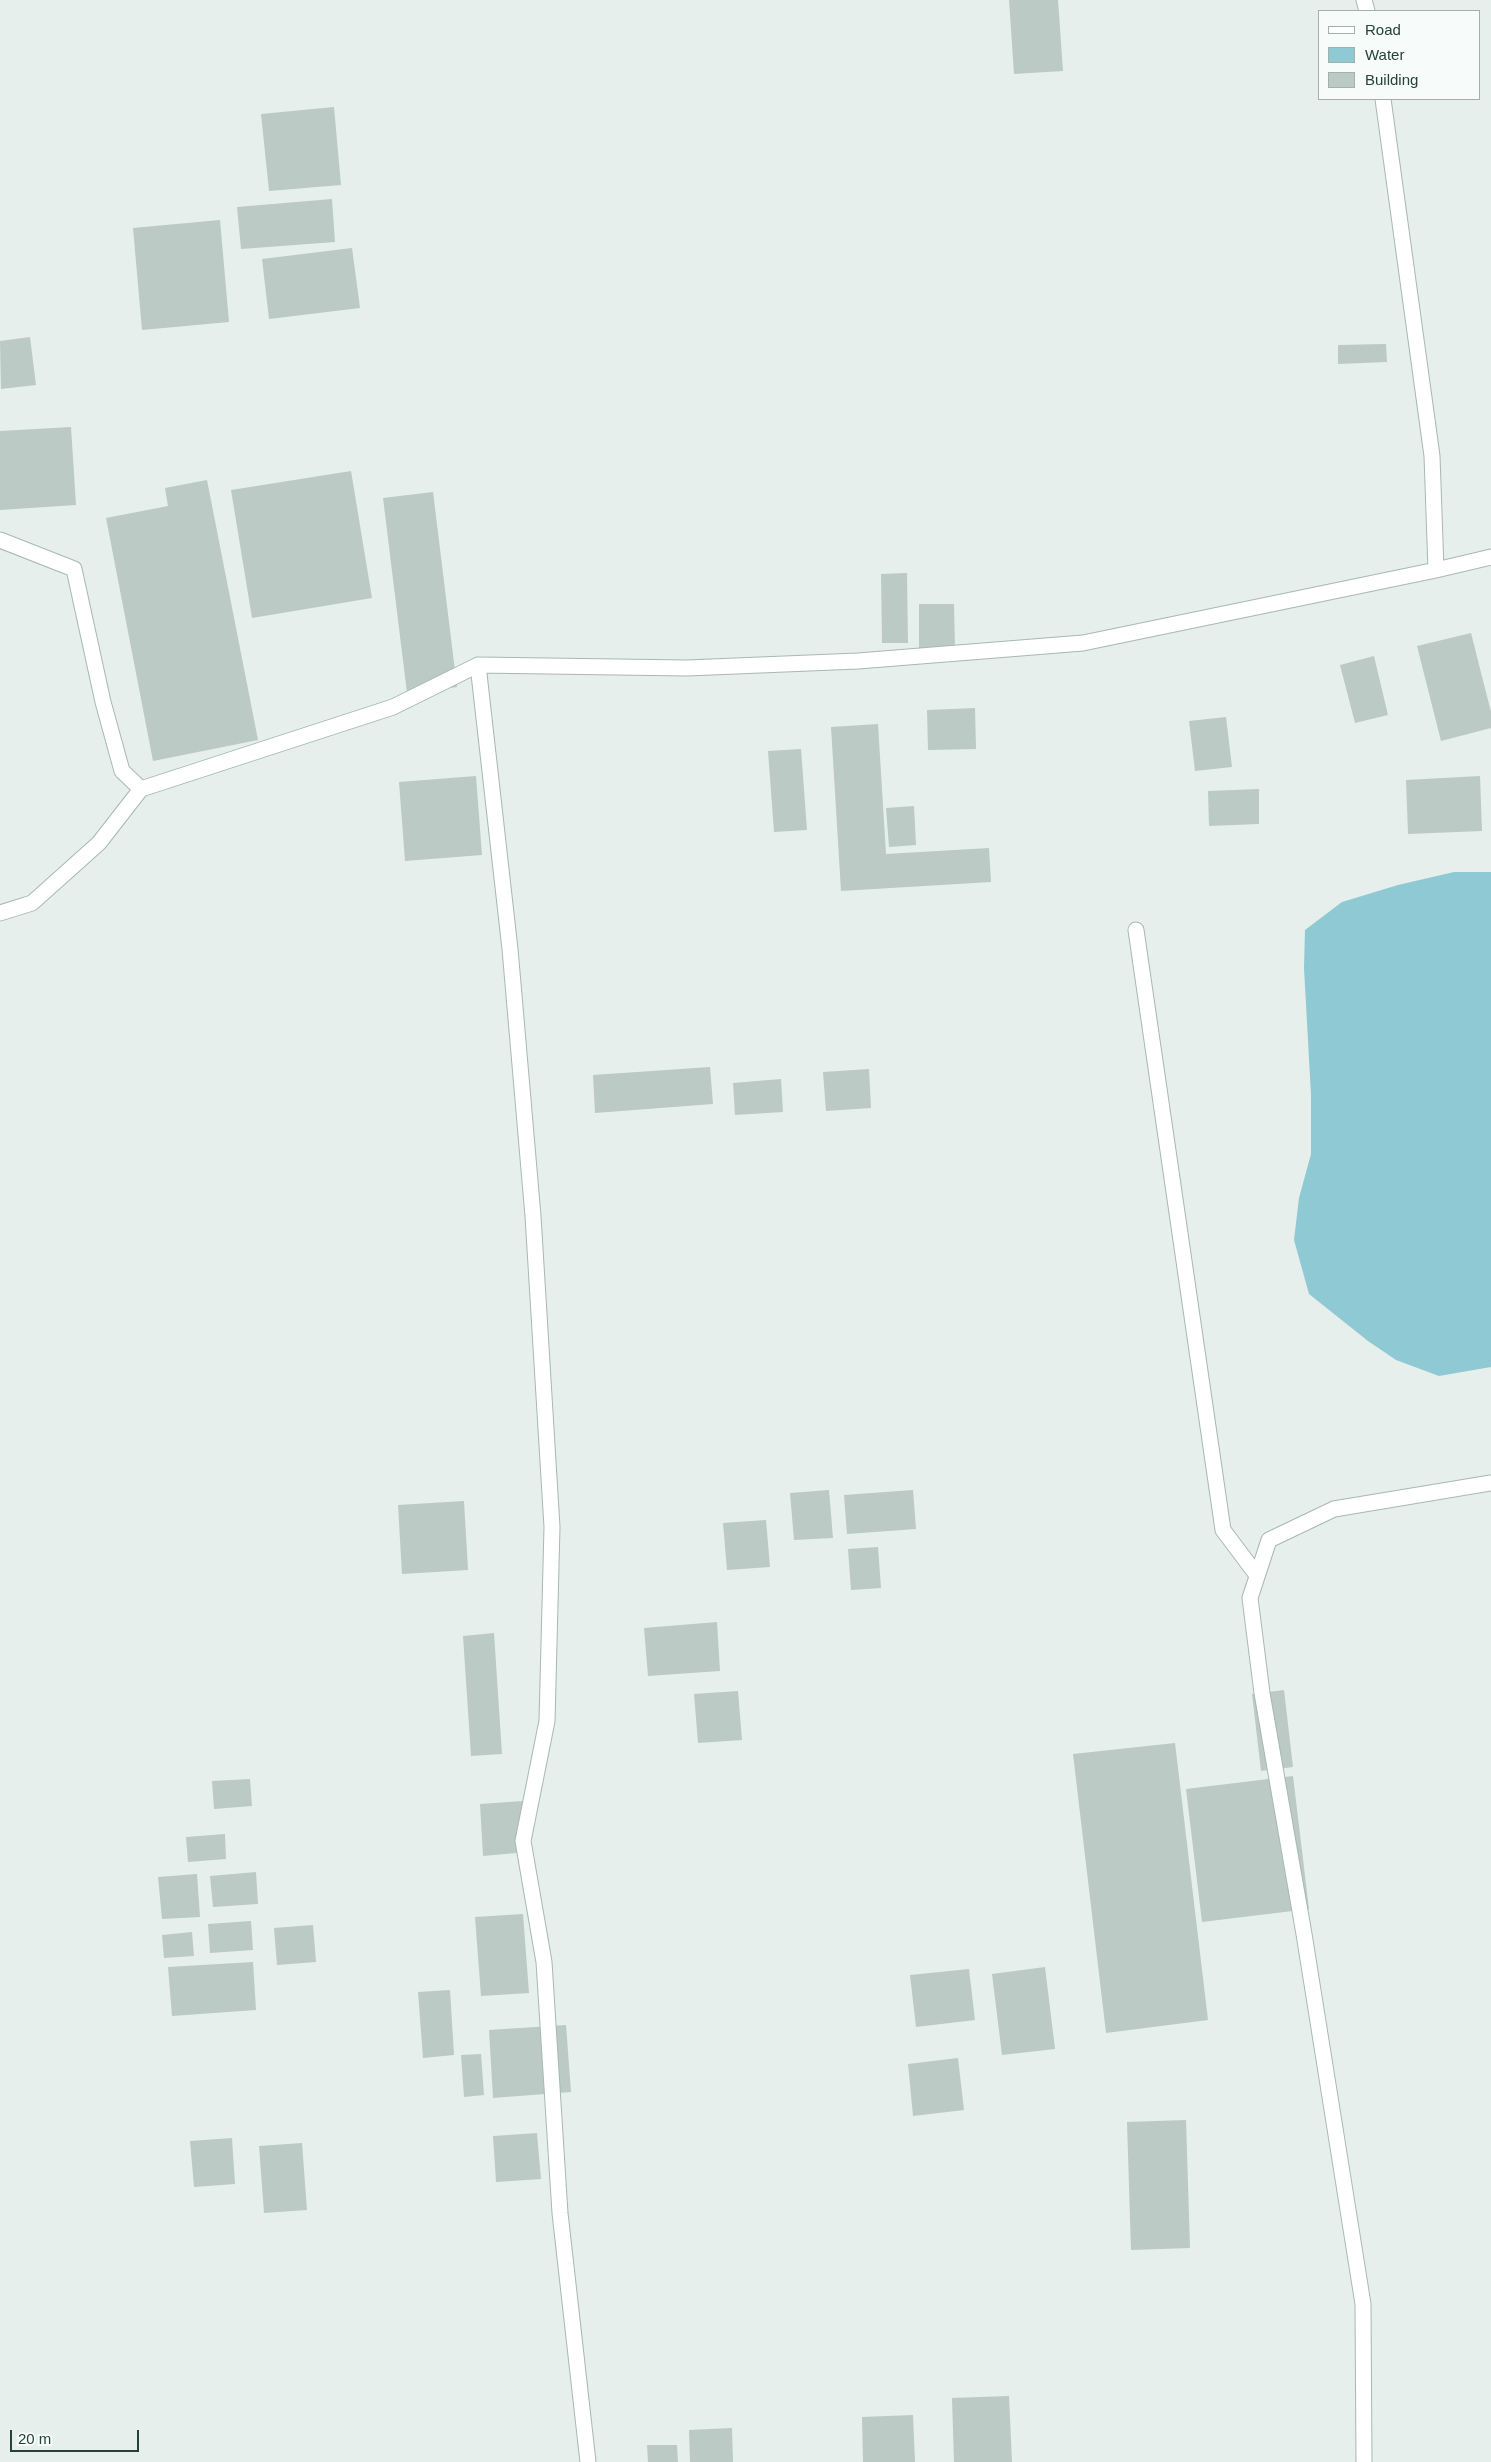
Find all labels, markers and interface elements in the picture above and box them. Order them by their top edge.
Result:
legend [1318,10,1481,100]
text: Road [1365,21,1401,38]
text: Water [1365,46,1404,63]
text: Building [1365,71,1418,88]
scale bar [12,2420,141,2452]
text: 20 m [18,2430,51,2447]

